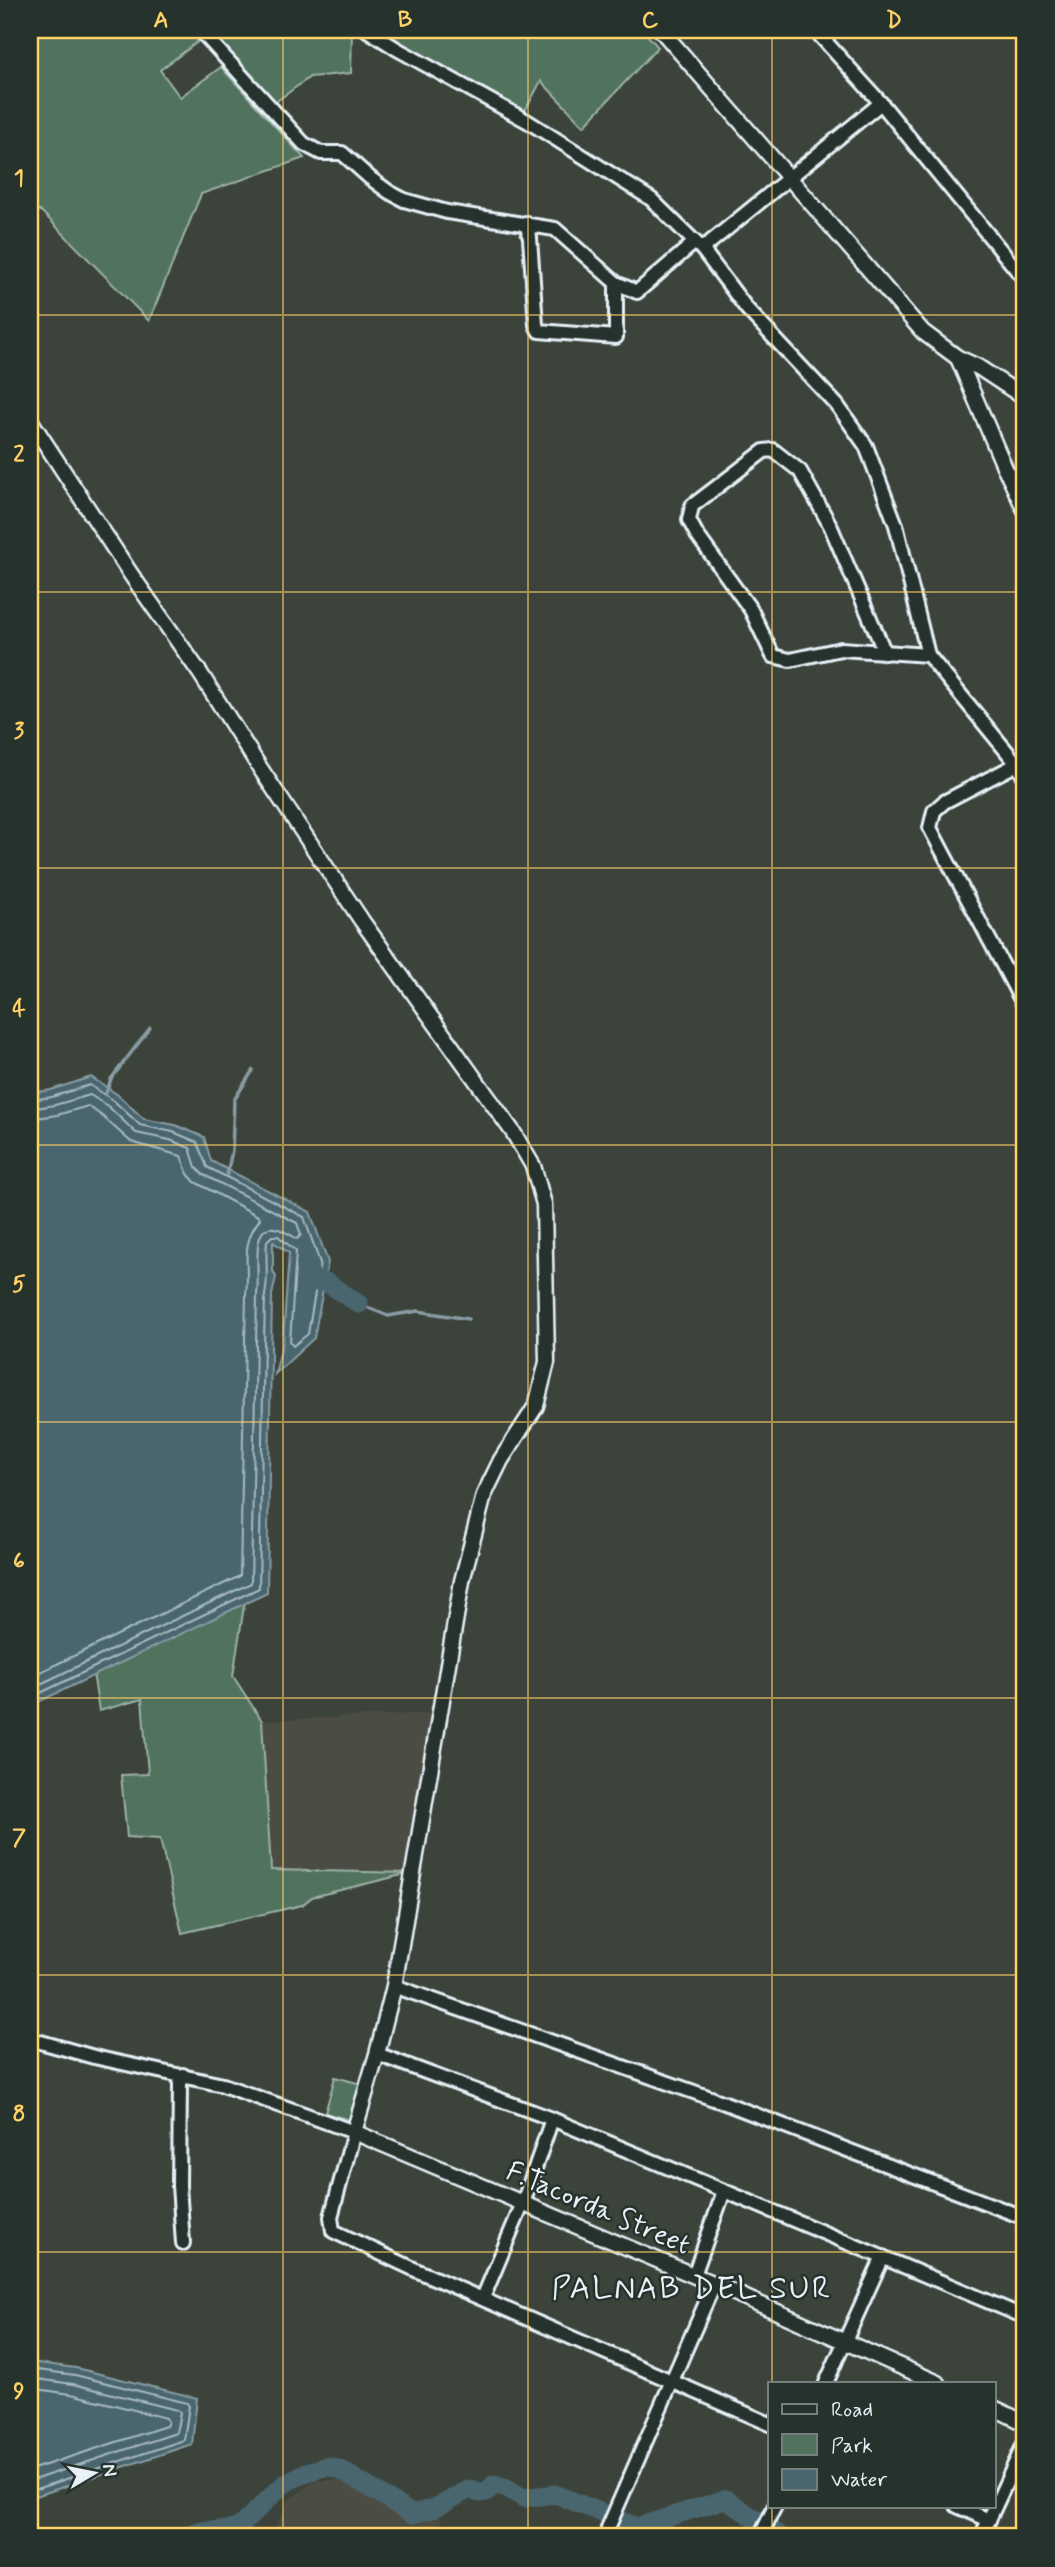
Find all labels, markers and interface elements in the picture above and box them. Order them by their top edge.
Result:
text: A [153,6,169,36]
text: B [398,6,413,36]
text: C [642,6,659,36]
text: D [886,6,902,36]
text: 1 [14,164,24,194]
text: 2 [13,440,25,470]
text: 3 [14,717,25,747]
text: 4 [12,994,26,1024]
text: 5 [12,1270,26,1300]
text: 6 [13,1547,25,1577]
text: 7 [12,1824,26,1854]
text: 8 [13,2100,25,2130]
street label: F.Tacorda Street [500,2154,696,2264]
district label: PALNAB DEL SUR [551,2268,833,2310]
text: 9 [13,2377,25,2407]
legend [768,2382,996,2508]
text: Road [831,2396,873,2424]
text: Park [831,2432,873,2460]
north arrow [60,2438,130,2508]
text: N [96,2462,123,2479]
text: Water [831,2466,887,2494]

